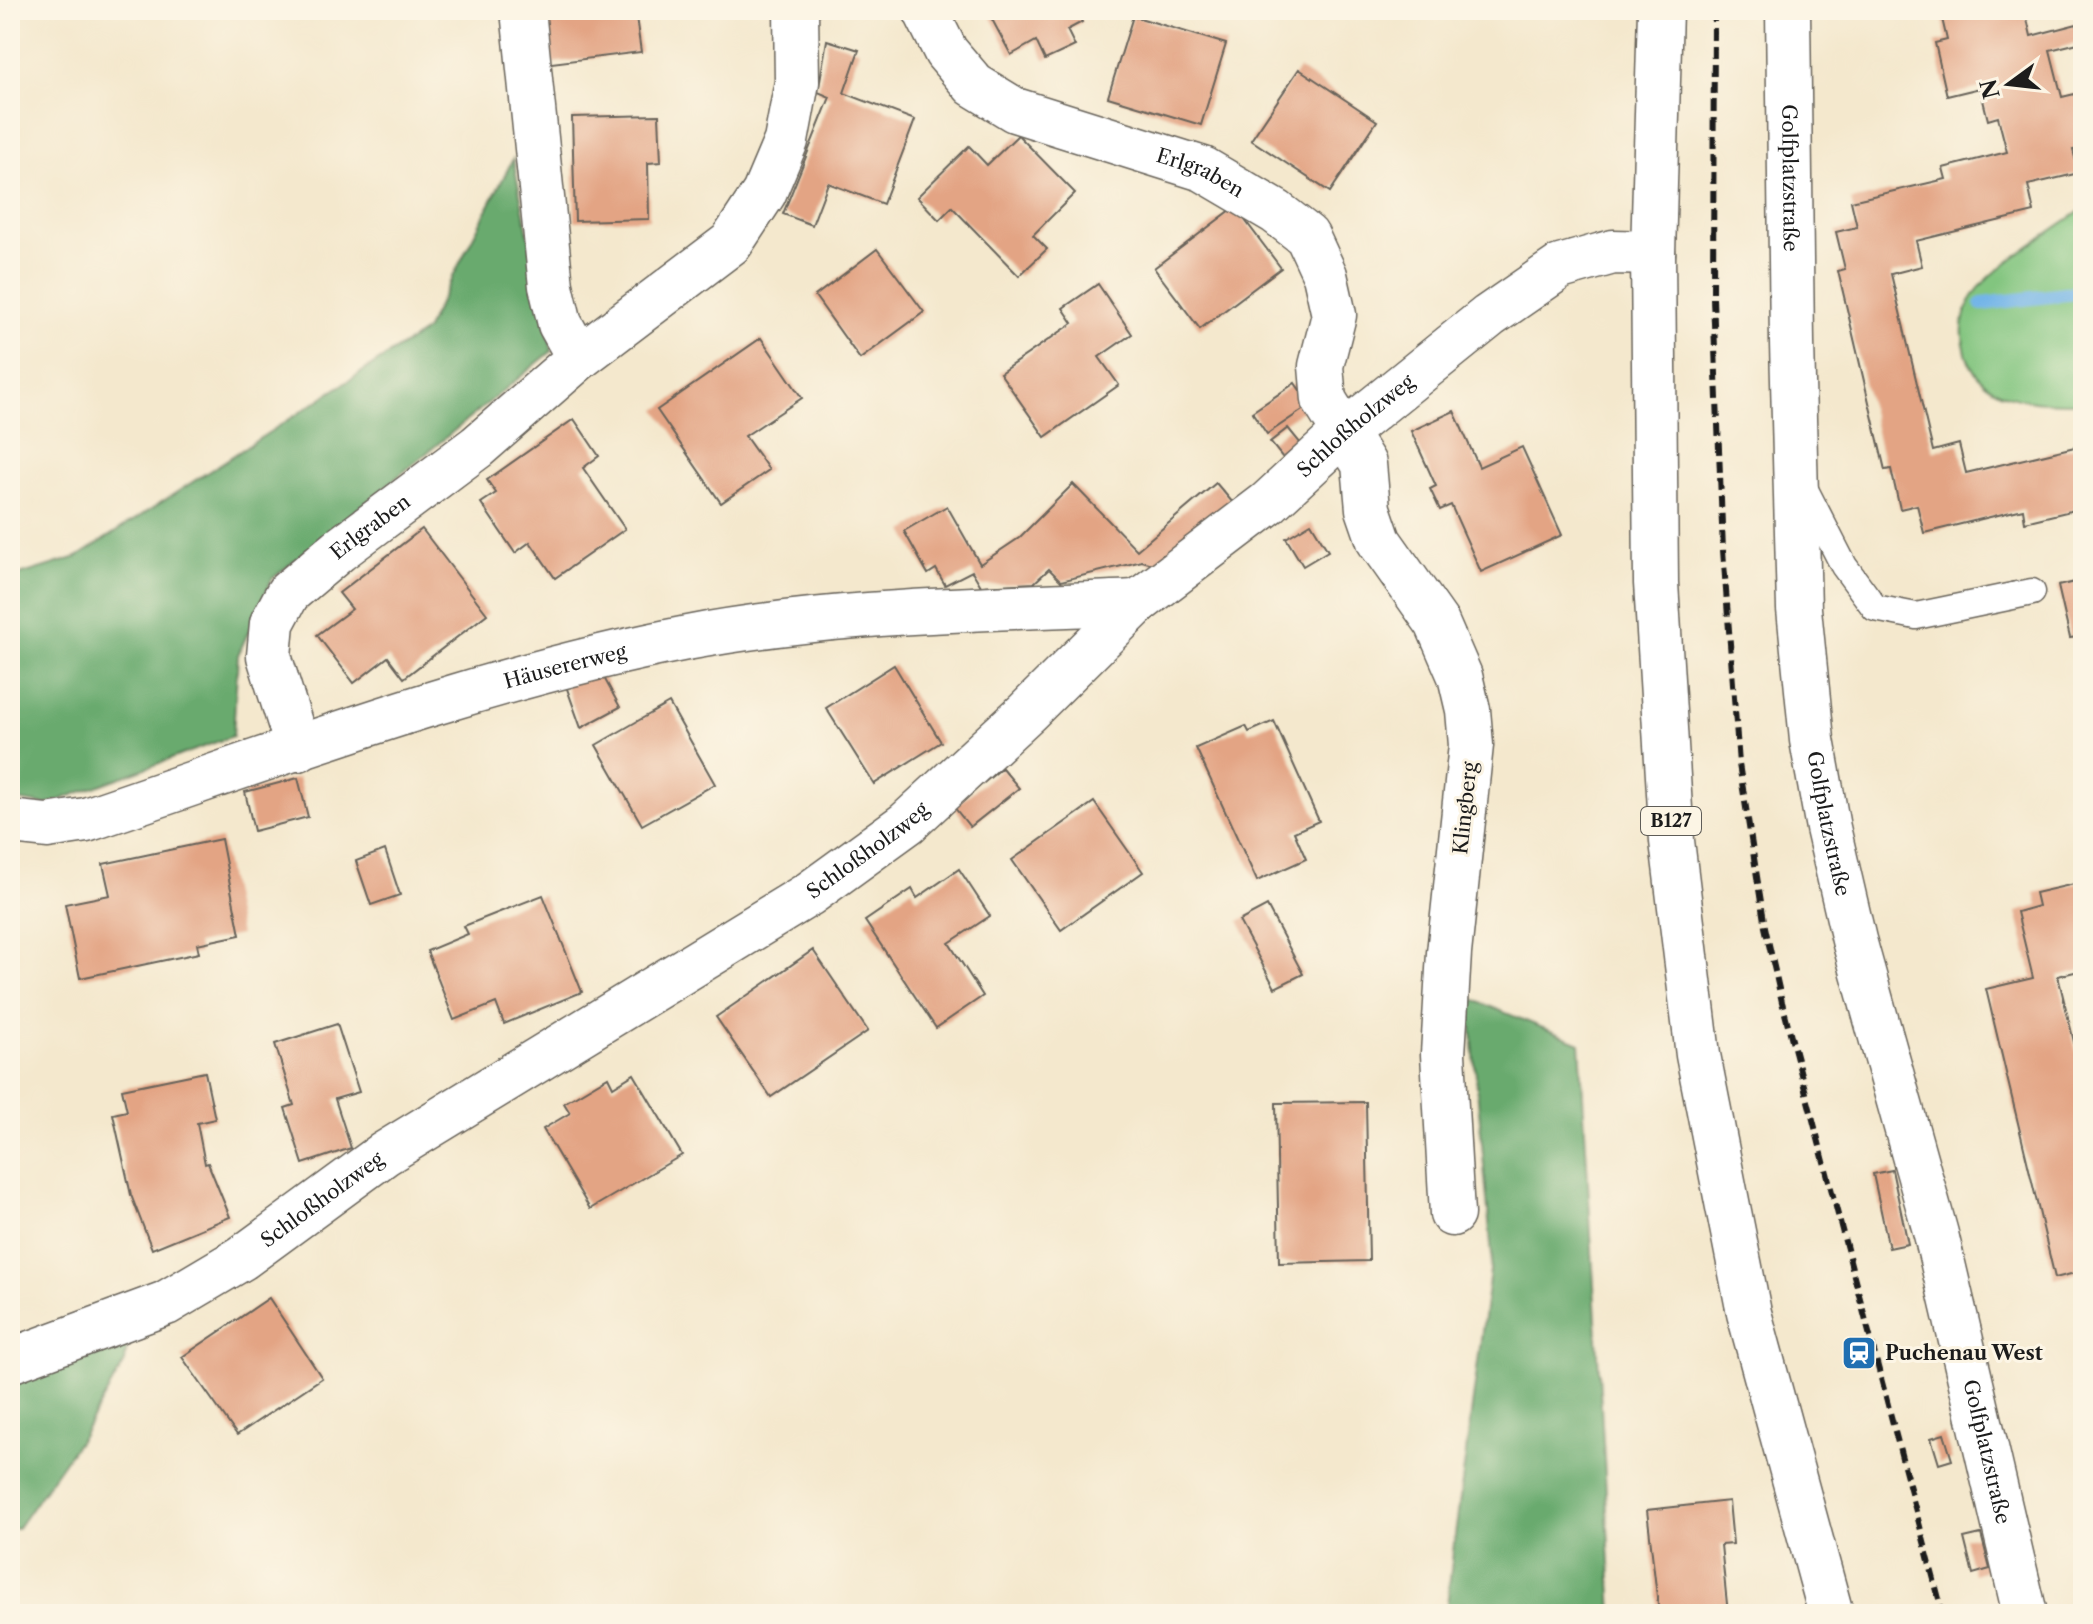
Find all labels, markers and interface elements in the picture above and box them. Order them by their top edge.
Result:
north arrow [1969,44,2049,124]
text: N [1975,76,2006,102]
street label: Golfplatzstraße [1777,104,1803,252]
street label: Erlgraben [1154,143,1249,203]
street label: Schloßholzweg [1292,369,1419,482]
street label: Erlgraben [325,489,415,564]
street label: Häusererweg [501,639,629,694]
street label: Golfplatzstraße [1802,749,1855,898]
street label: Klingberg [1448,760,1482,855]
street label: Schloßholzweg [802,797,934,904]
road number: B127 [1641,807,1701,835]
street label: Schloßholzweg [256,1146,388,1252]
station icon: Puchenau West [1840,1334,1878,1372]
place label: Puchenau West [1885,1341,2043,1365]
street label: Golfplatzstraße [1958,1377,2015,1526]

